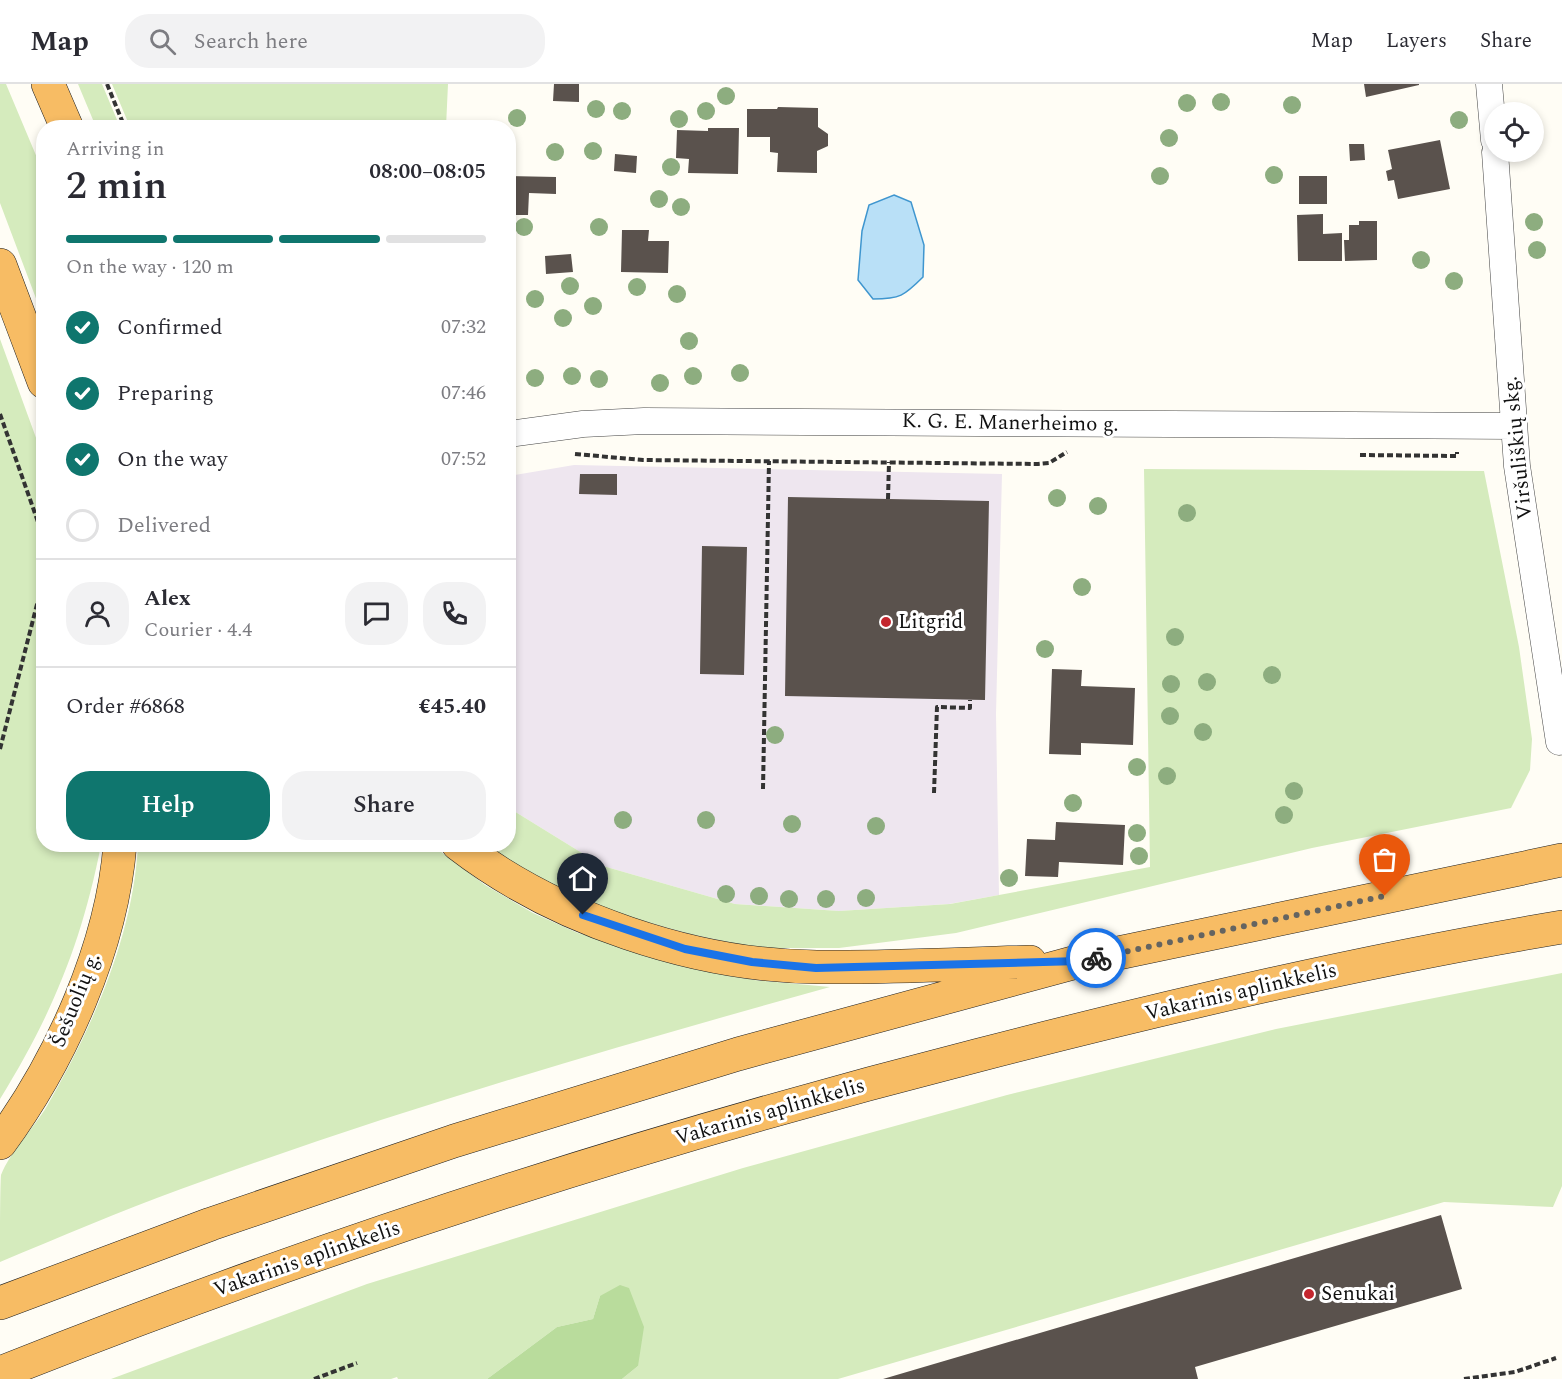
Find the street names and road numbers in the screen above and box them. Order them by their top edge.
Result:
street label: Viršuliškių skg. [1495,375,1541,521]
street label: K. G. E. Manerheimo g. [901,405,1119,441]
street label: Šešuolių g. [43,948,109,1052]
street label: Vakarinis aplinkkelis [1142,954,1340,1030]
street label: Vakarinis aplinkkelis [671,1070,869,1154]
street label: Vakarinis aplinkkelis [209,1212,405,1306]

